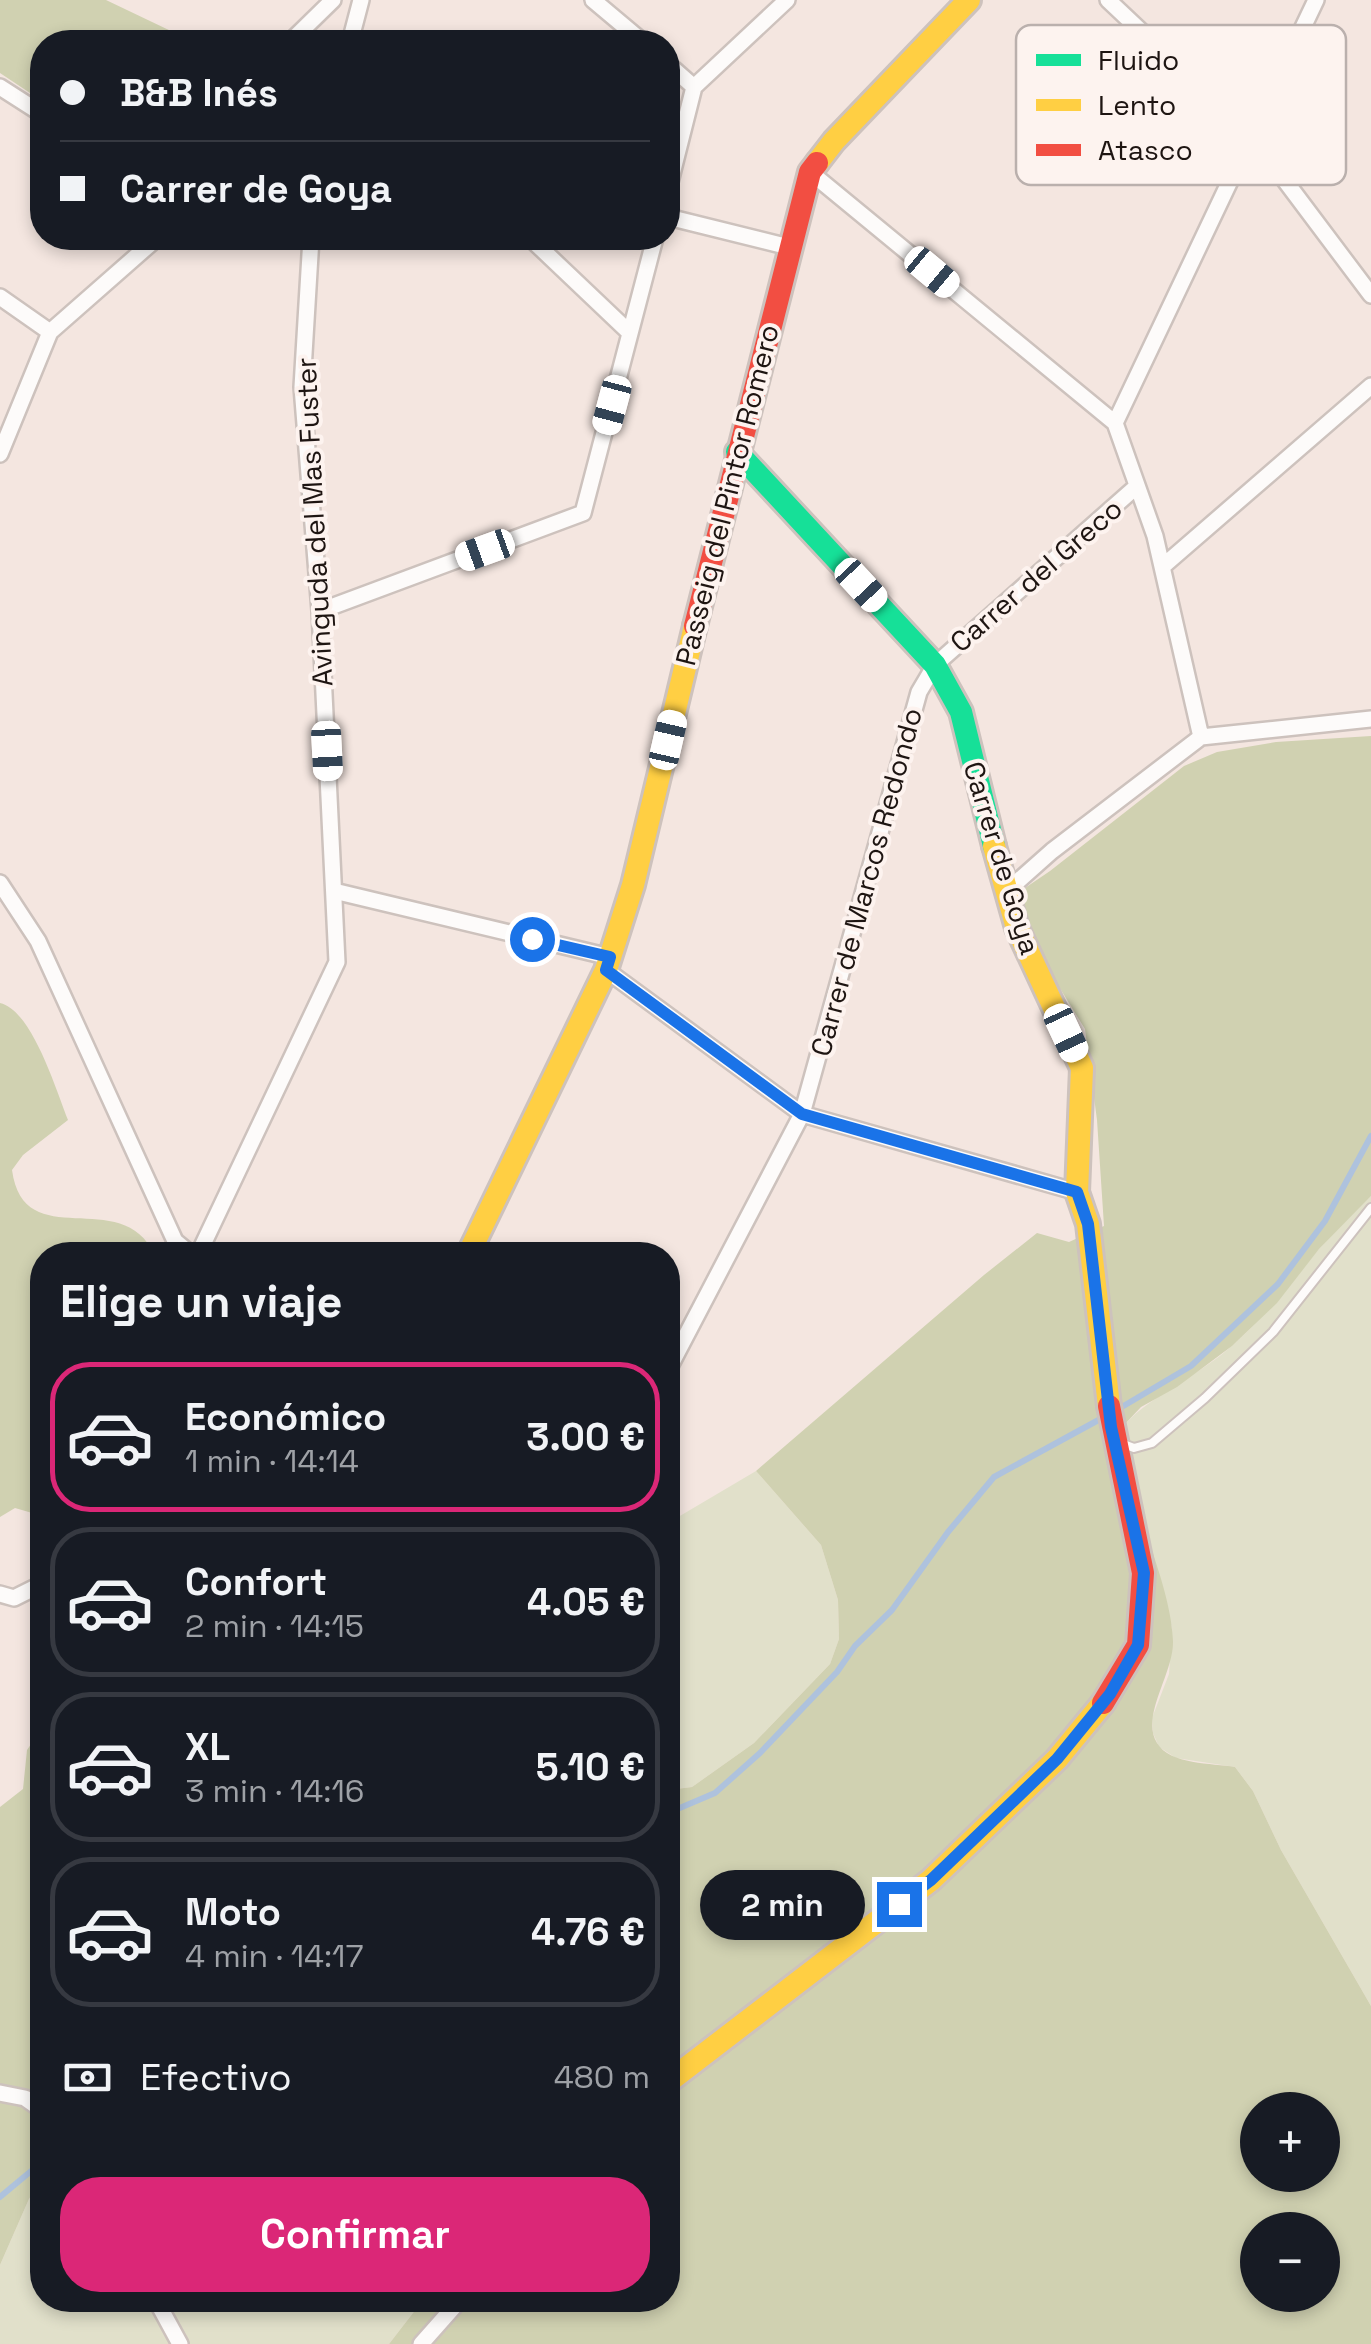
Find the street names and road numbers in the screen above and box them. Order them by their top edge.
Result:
street label: Passeig del Pintor Romero [667,321,787,669]
street label: Avinguda del Mas Fuster [287,356,341,688]
street label: Carrer del Greco [942,490,1130,660]
street label: Carrer de Marcos Redondo [802,704,930,1060]
street label: Carrer de Goya [956,757,1048,959]

